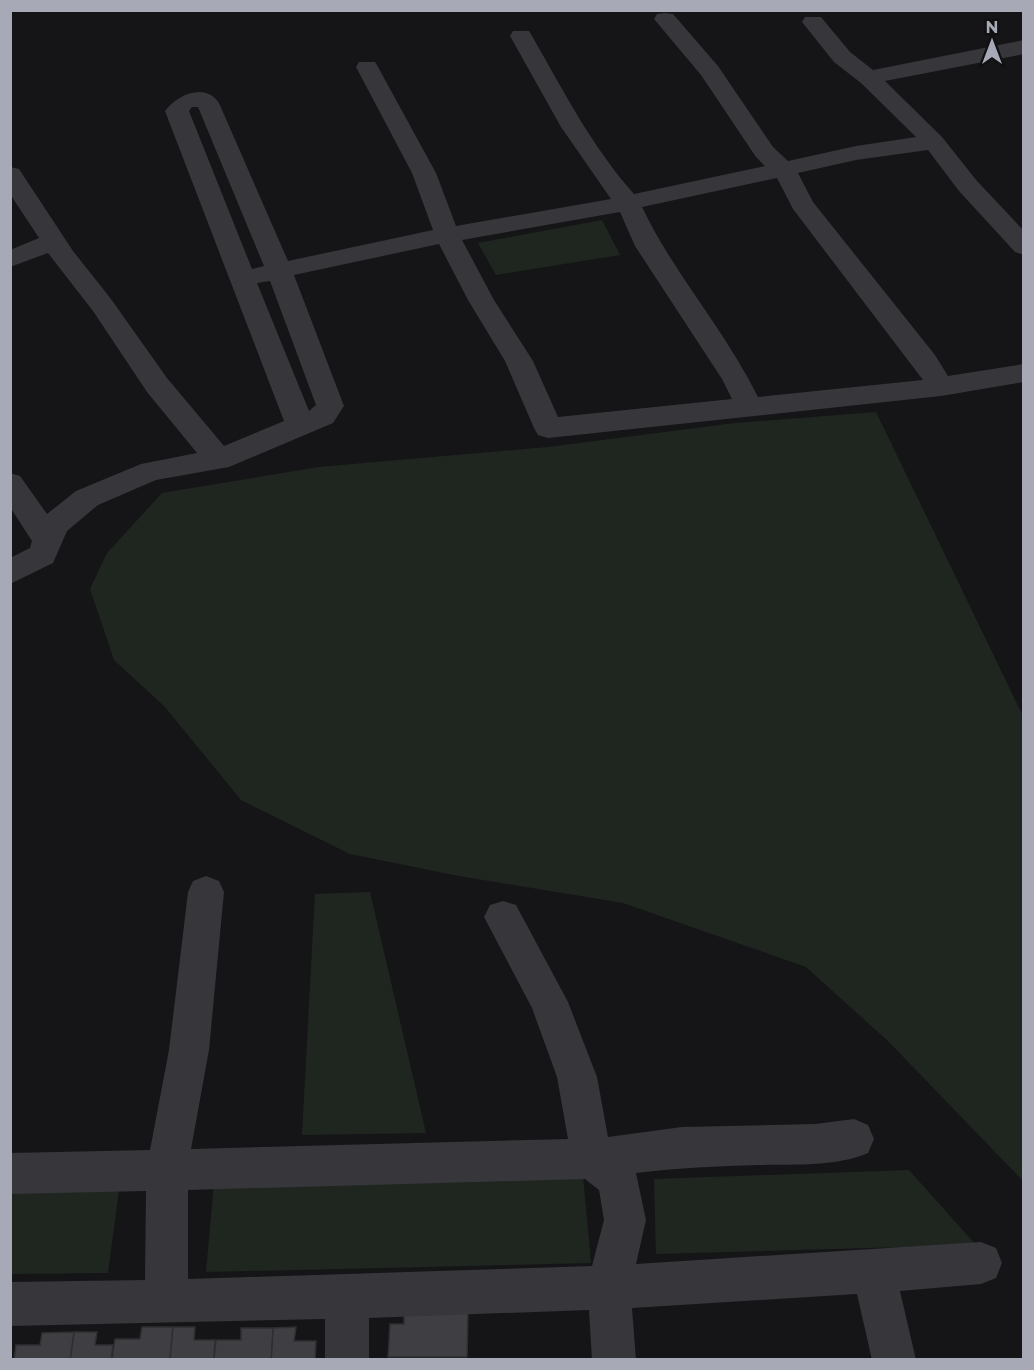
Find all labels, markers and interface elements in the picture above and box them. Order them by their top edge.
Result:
north arrow [962,12,1022,72]
text: N [986,18,998,37]

